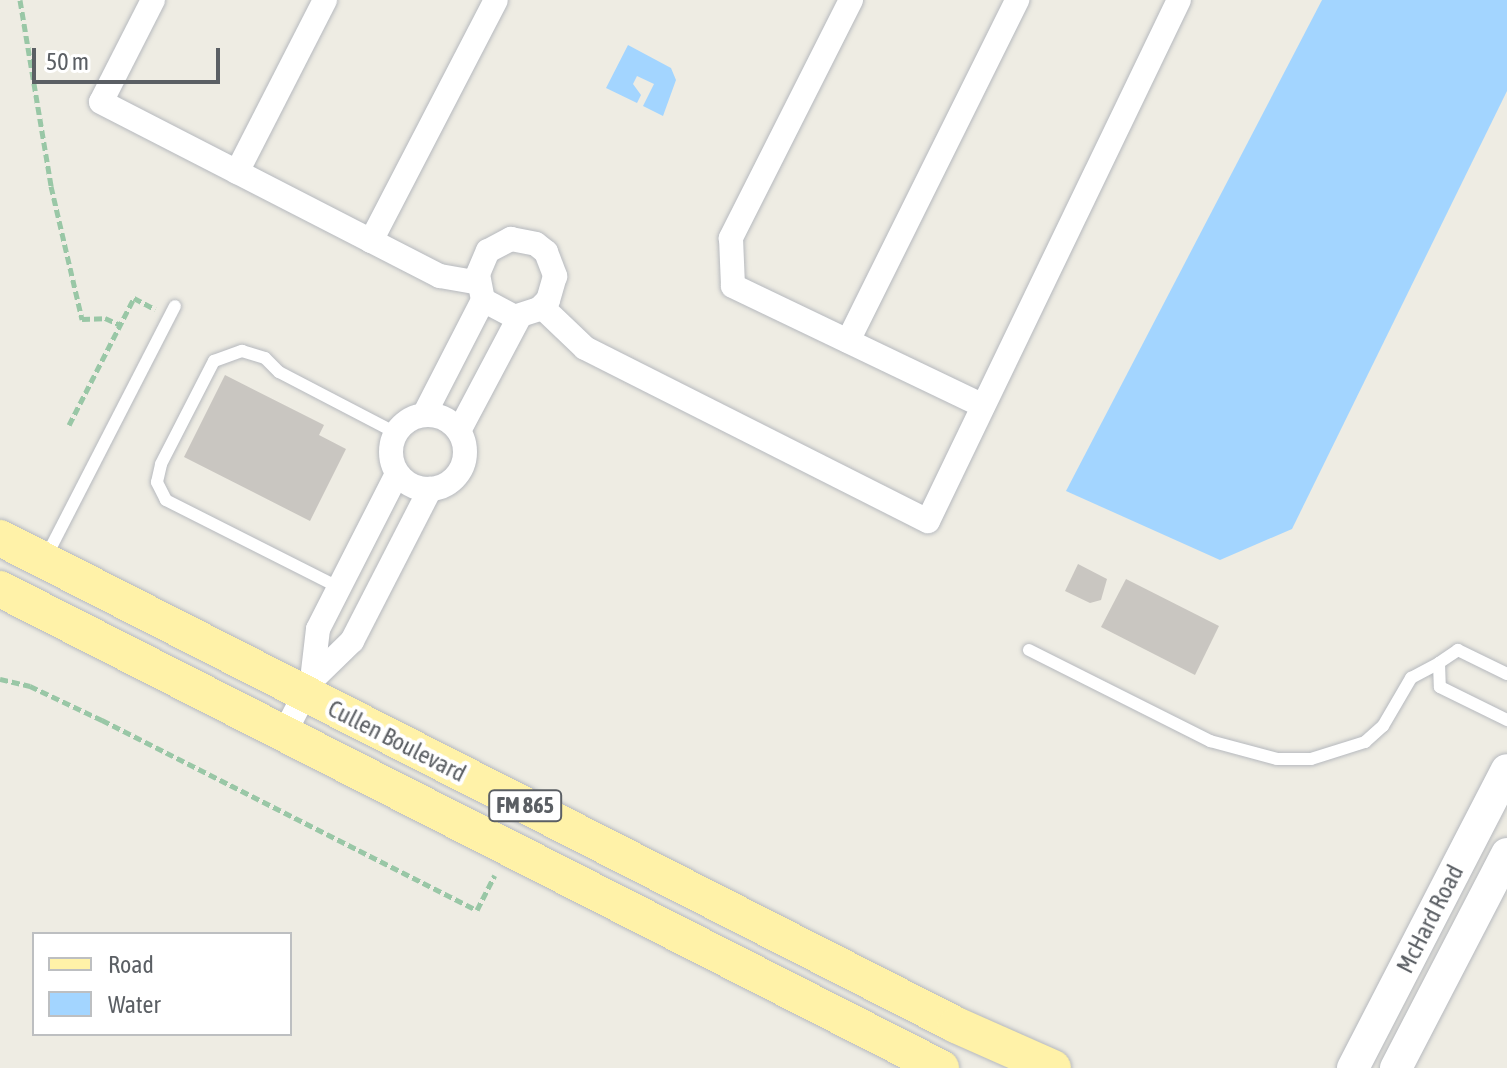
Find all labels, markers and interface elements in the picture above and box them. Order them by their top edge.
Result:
scale bar [36,32,224,82]
text: 50 m [46,48,89,75]
street label: Cullen Boulevard [323,694,471,788]
road number: FM 865 [487,788,563,824]
street label: McHard Road [1390,860,1470,978]
legend [32,932,292,1036]
text: Road [108,951,154,978]
text: Water [108,991,161,1018]

